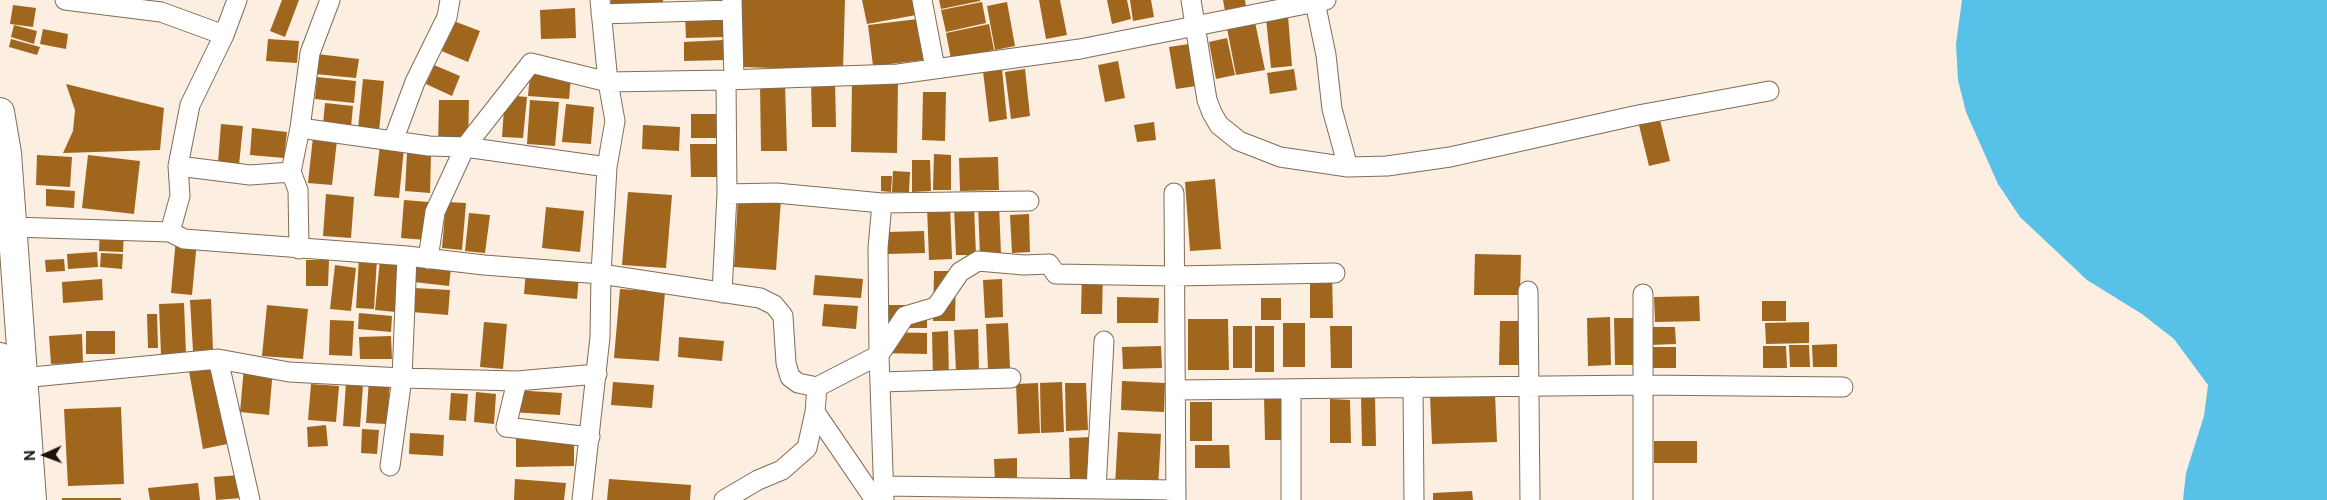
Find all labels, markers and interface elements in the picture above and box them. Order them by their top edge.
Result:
north arrow [20,430,70,480]
text: N [22,450,38,461]

